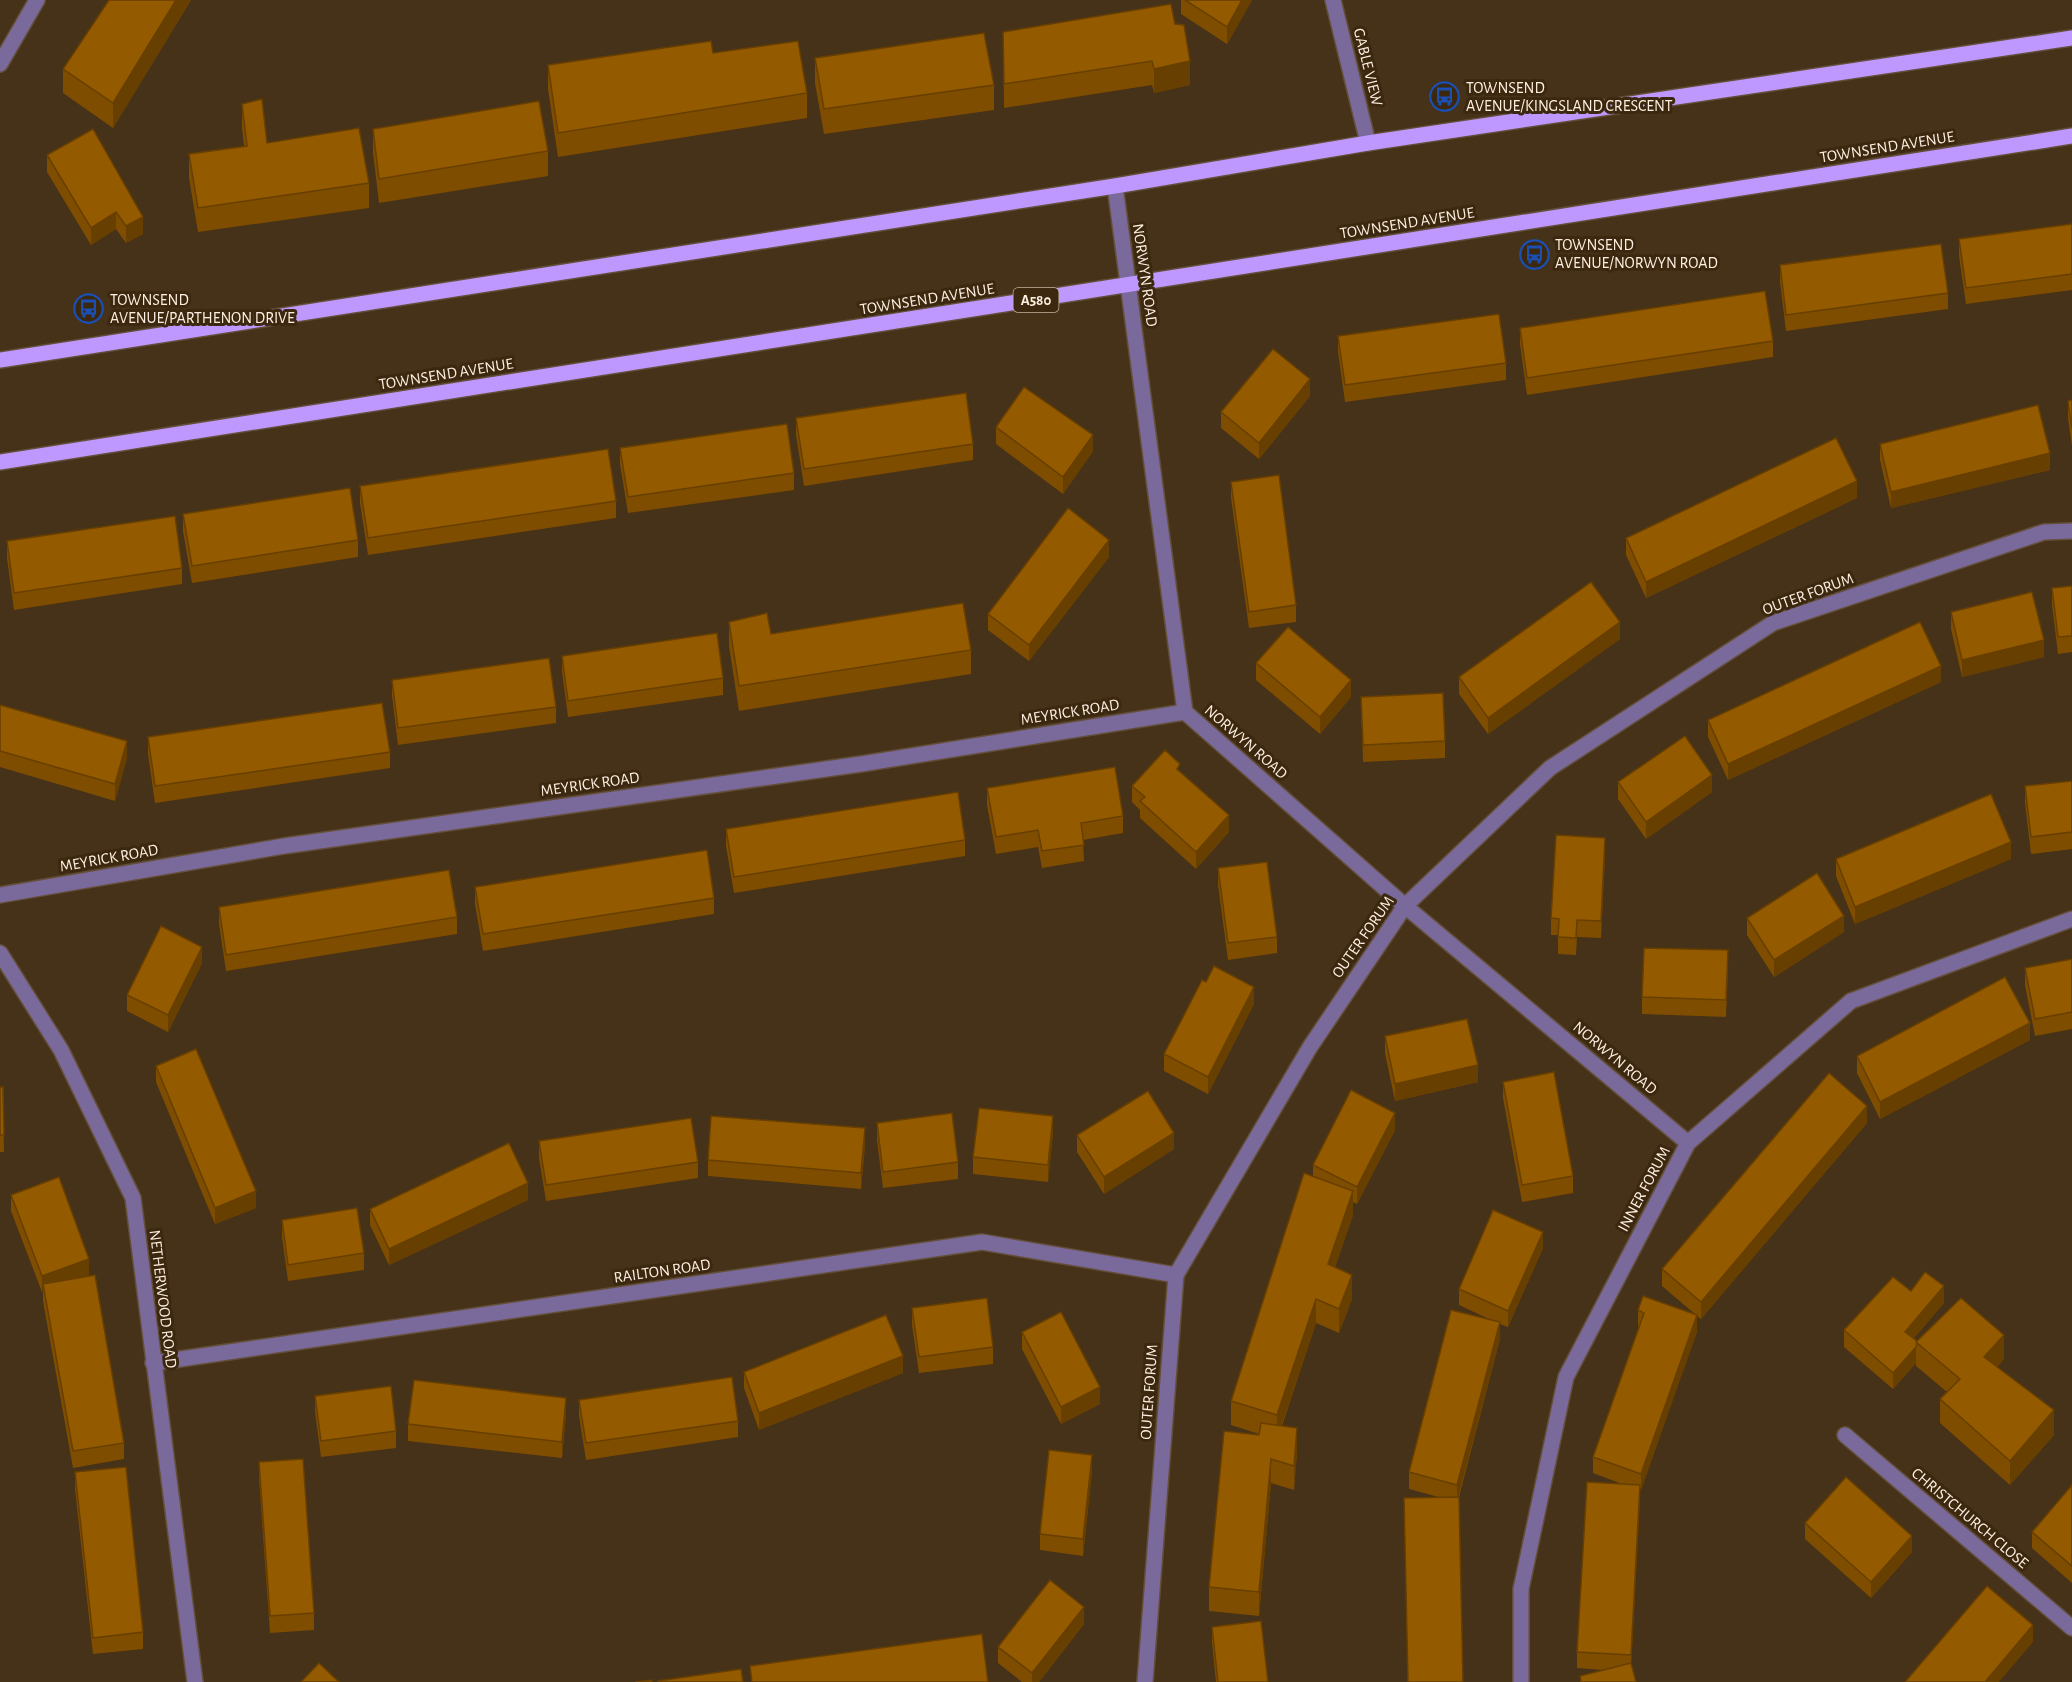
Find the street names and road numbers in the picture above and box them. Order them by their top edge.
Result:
street label: GABLE VIEW [1351,26,1386,108]
street label: TOWNSEND AVENUE [1819,128,1956,166]
street label: TOWNSEND AVENUE [1339,204,1476,242]
street label: NORWYN ROAD [1130,222,1160,328]
street label: TOWNSEND AVENUE [859,280,996,318]
road number: A580 [1014,288,1058,312]
street label: TOWNSEND AVENUE [378,355,515,393]
street label: OUTER FORUM [1760,570,1856,618]
street label: MEYRICK ROAD [1020,696,1120,728]
street label: NORWYN ROAD [1202,702,1290,782]
street label: MEYRICK ROAD [540,769,640,799]
street label: MEYRICK ROAD [59,841,159,875]
street label: OUTER FORUM [1329,893,1397,981]
street label: NORWYN ROAD [1570,1018,1660,1098]
street label: INNER FORUM [1615,1144,1673,1234]
street label: NETHERWOOD ROAD [147,1229,179,1369]
street label: RAILTON ROAD [613,1256,711,1286]
street label: OUTER FORUM [1138,1344,1160,1440]
street label: CHRISTCHURCH CLOSE [1909,1465,2032,1571]

